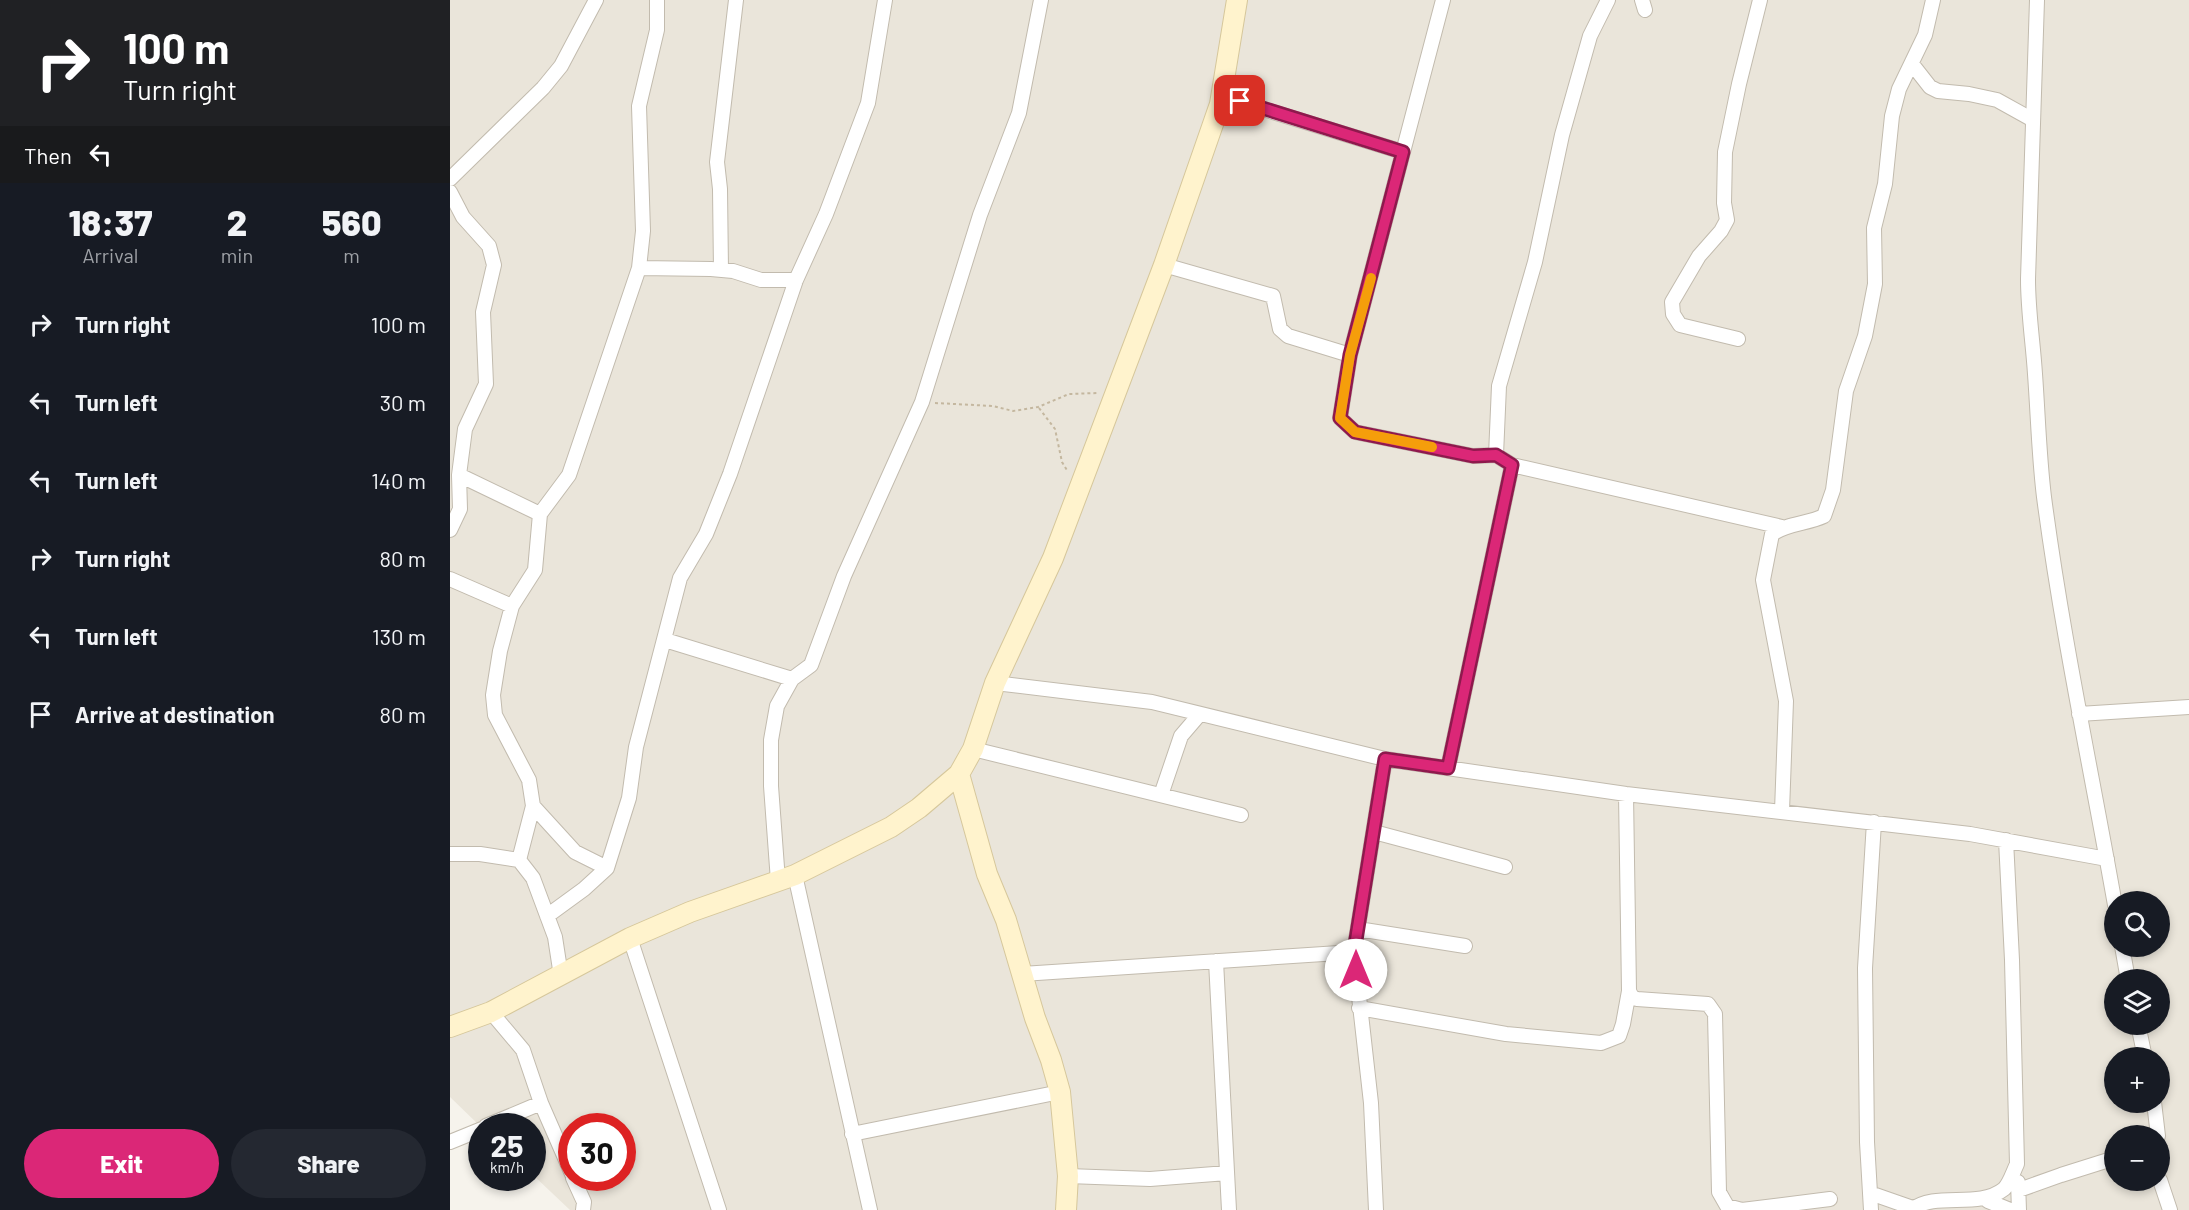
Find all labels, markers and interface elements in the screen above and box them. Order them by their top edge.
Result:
text: 100 m [123,22,229,72]
icon: right [24,24,102,102]
text: Turn right [123,73,237,105]
pin [1214,75,1265,126]
icon: arrive [1223,84,1256,117]
icon: left [84,138,117,171]
text: Then [24,142,72,168]
text: 18:37 [68,200,152,243]
text: 2 [227,200,247,243]
text: 560 [322,200,382,243]
text: Arrival [82,243,138,267]
text: min [221,243,253,267]
text: m [343,243,360,267]
icon: right [24,308,57,341]
text: Turn right [75,311,170,337]
text: 100 m [371,311,426,337]
icon: left [24,386,57,419]
text: Turn left [75,389,158,415]
text: 30 m [380,389,426,415]
icon: left [24,464,57,497]
text: Turn left [75,467,158,493]
text: 140 m [371,467,426,493]
icon: right [24,542,57,575]
text: Turn right [75,545,170,571]
text: 80 m [380,545,426,571]
icon: left [24,620,57,653]
text: Turn left [75,623,158,649]
text: 130 m [372,623,426,649]
icon: arrive [24,698,57,731]
text: Arrive at destination [75,701,274,727]
text: 80 m [380,701,426,727]
map controls [2104,891,2170,1191]
button: search [2104,891,2170,957]
position arrow [1324,938,1388,1002]
button: layers [2104,969,2170,1035]
button: + [2104,1047,2170,1113]
speed limit sign: 30 [558,1113,636,1191]
button: − [2104,1125,2170,1191]
text: 25 [491,1127,523,1163]
button: Exit [24,1129,219,1198]
button: Share [231,1129,426,1198]
text: km/h [490,1158,524,1176]

